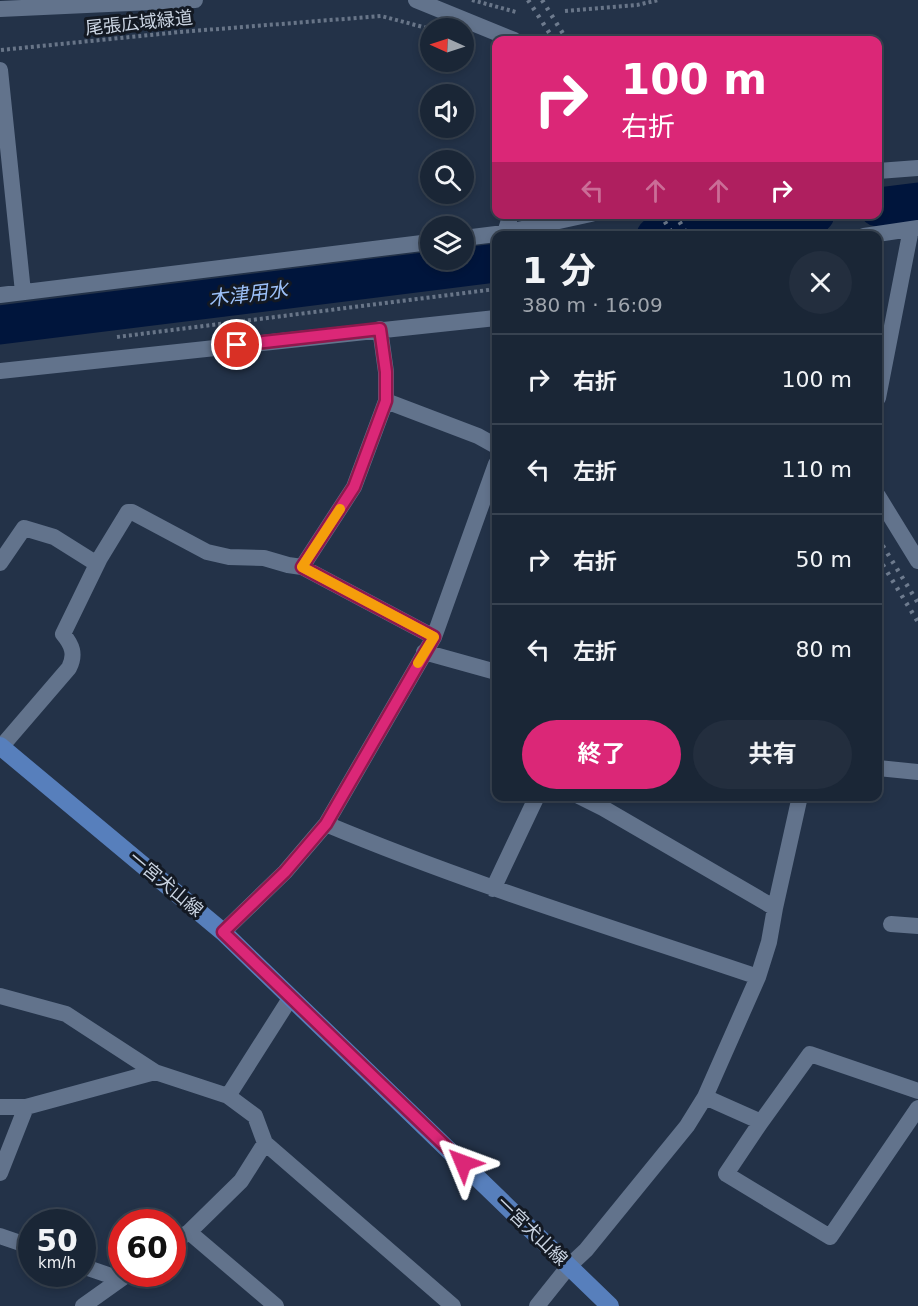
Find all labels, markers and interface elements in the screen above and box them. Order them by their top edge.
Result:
street label: 尾張広域緑道 [84,6,194,39]
north arrow [420,18,474,72]
map controls [420,18,474,270]
text: 100 m [621,55,767,104]
icon: right [522,60,600,138]
button: sound [420,84,474,138]
text: 右折 [621,111,675,142]
button: search [420,150,474,204]
icon: left [576,174,609,207]
icon: ahead [639,174,672,207]
icon: ahead [702,174,735,207]
icon: right [765,174,798,207]
button: layers [420,216,474,270]
text: 1 分 [522,250,596,291]
button: close [789,251,852,314]
water label: 木津用水 [207,277,291,311]
text: 380 m · 16:09 [522,293,663,317]
pin [211,319,262,370]
icon: arrive [220,328,253,361]
icon: right [522,363,555,396]
text: 100 m [782,367,852,392]
text: 右折 [573,369,617,394]
icon: left [522,453,555,486]
text: 110 m [782,457,852,482]
text: 左折 [573,459,617,484]
icon: right [522,543,555,576]
text: 50 m [796,547,852,572]
text: 右折 [573,549,617,574]
icon: left [522,633,555,666]
text: 80 m [796,637,852,662]
text: 左折 [573,639,617,664]
button: 終了 [522,720,681,789]
button: 共有 [693,720,852,789]
street label: 一宮犬山線 [125,847,208,921]
position arrow [431,1131,495,1195]
street label: 一宮犬山線 [493,1192,572,1269]
speed limit sign: 60 [108,1209,186,1287]
text: 50 [36,1223,78,1258]
text: km/h [38,1254,76,1272]

